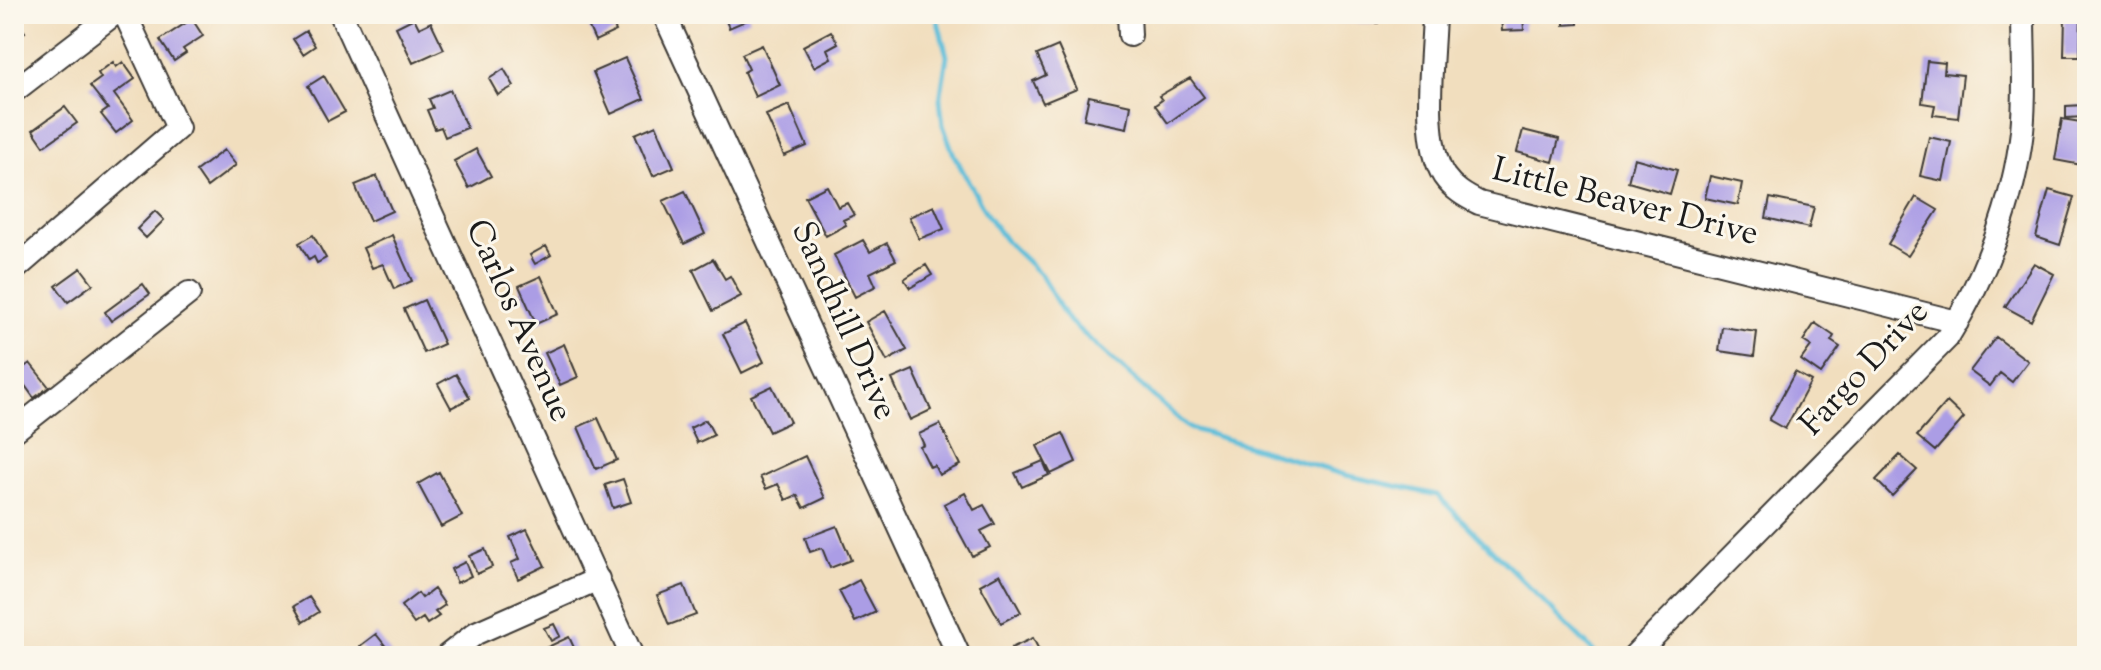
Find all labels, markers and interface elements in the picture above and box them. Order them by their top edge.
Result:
street label: Little Beaver Drive [1487,146,1763,260]
street label: Carlos Avenue [452,212,584,430]
street label: Sandhill Drive [777,214,909,428]
street label: Fargo Drive [1789,290,1941,448]

